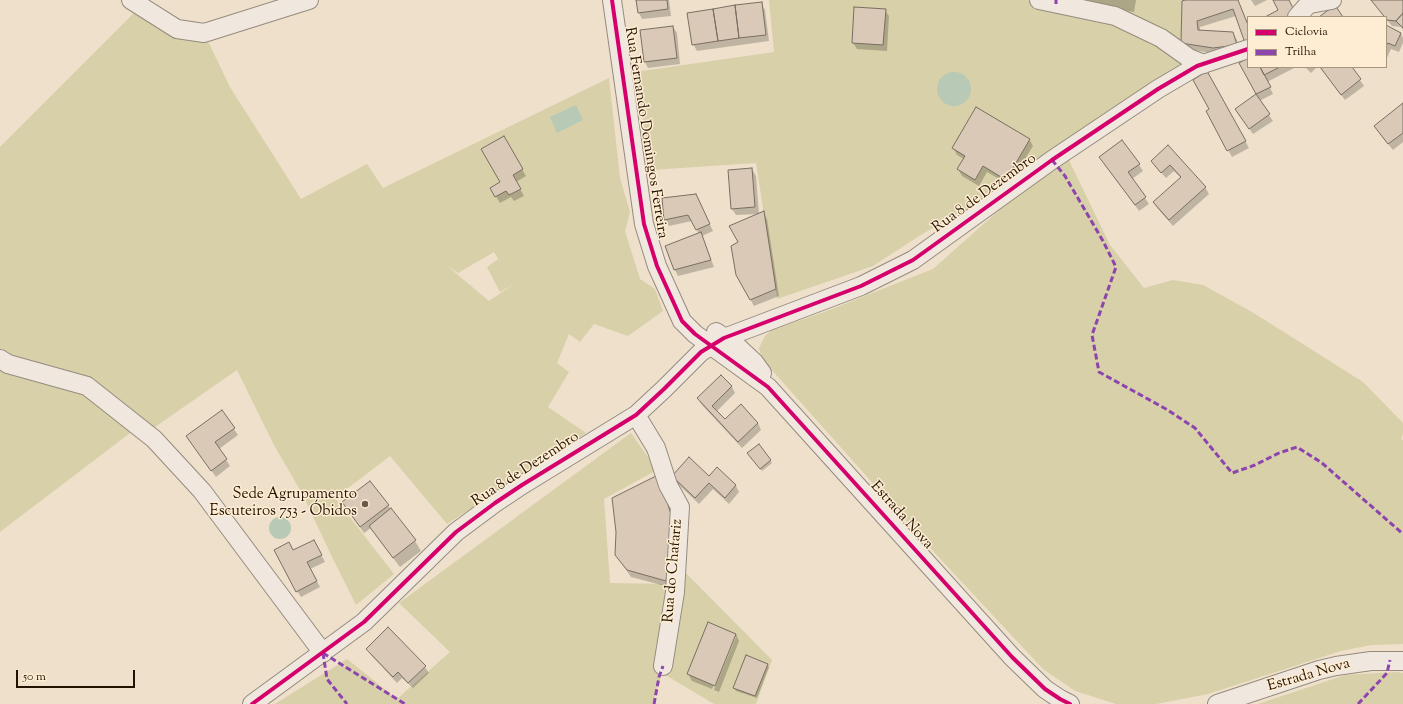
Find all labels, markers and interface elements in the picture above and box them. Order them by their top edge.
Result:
legend [1247,16,1387,68]
text: Ciclovia [1285,23,1328,41]
street label: Rua Fernando Domingos Ferreira [619,26,671,240]
text: Trilha [1285,43,1316,61]
street label: Rua 8 de Dezembro [930,150,1040,238]
street label: Rua 8 de Dezembro [469,429,583,511]
street label: Estrada Nova [866,478,936,554]
place label: Sede Agrupamento Escuteiros 753 - Óbidos [210,486,357,521]
marker: Sede Agrupamento Escuteiros 753 - Óbidos [360,499,370,509]
street label: Rua do Chafariz [660,518,688,624]
street label: Estrada Nova [1266,656,1352,696]
scale bar [18,662,137,688]
text: 50 m [23,668,46,686]

